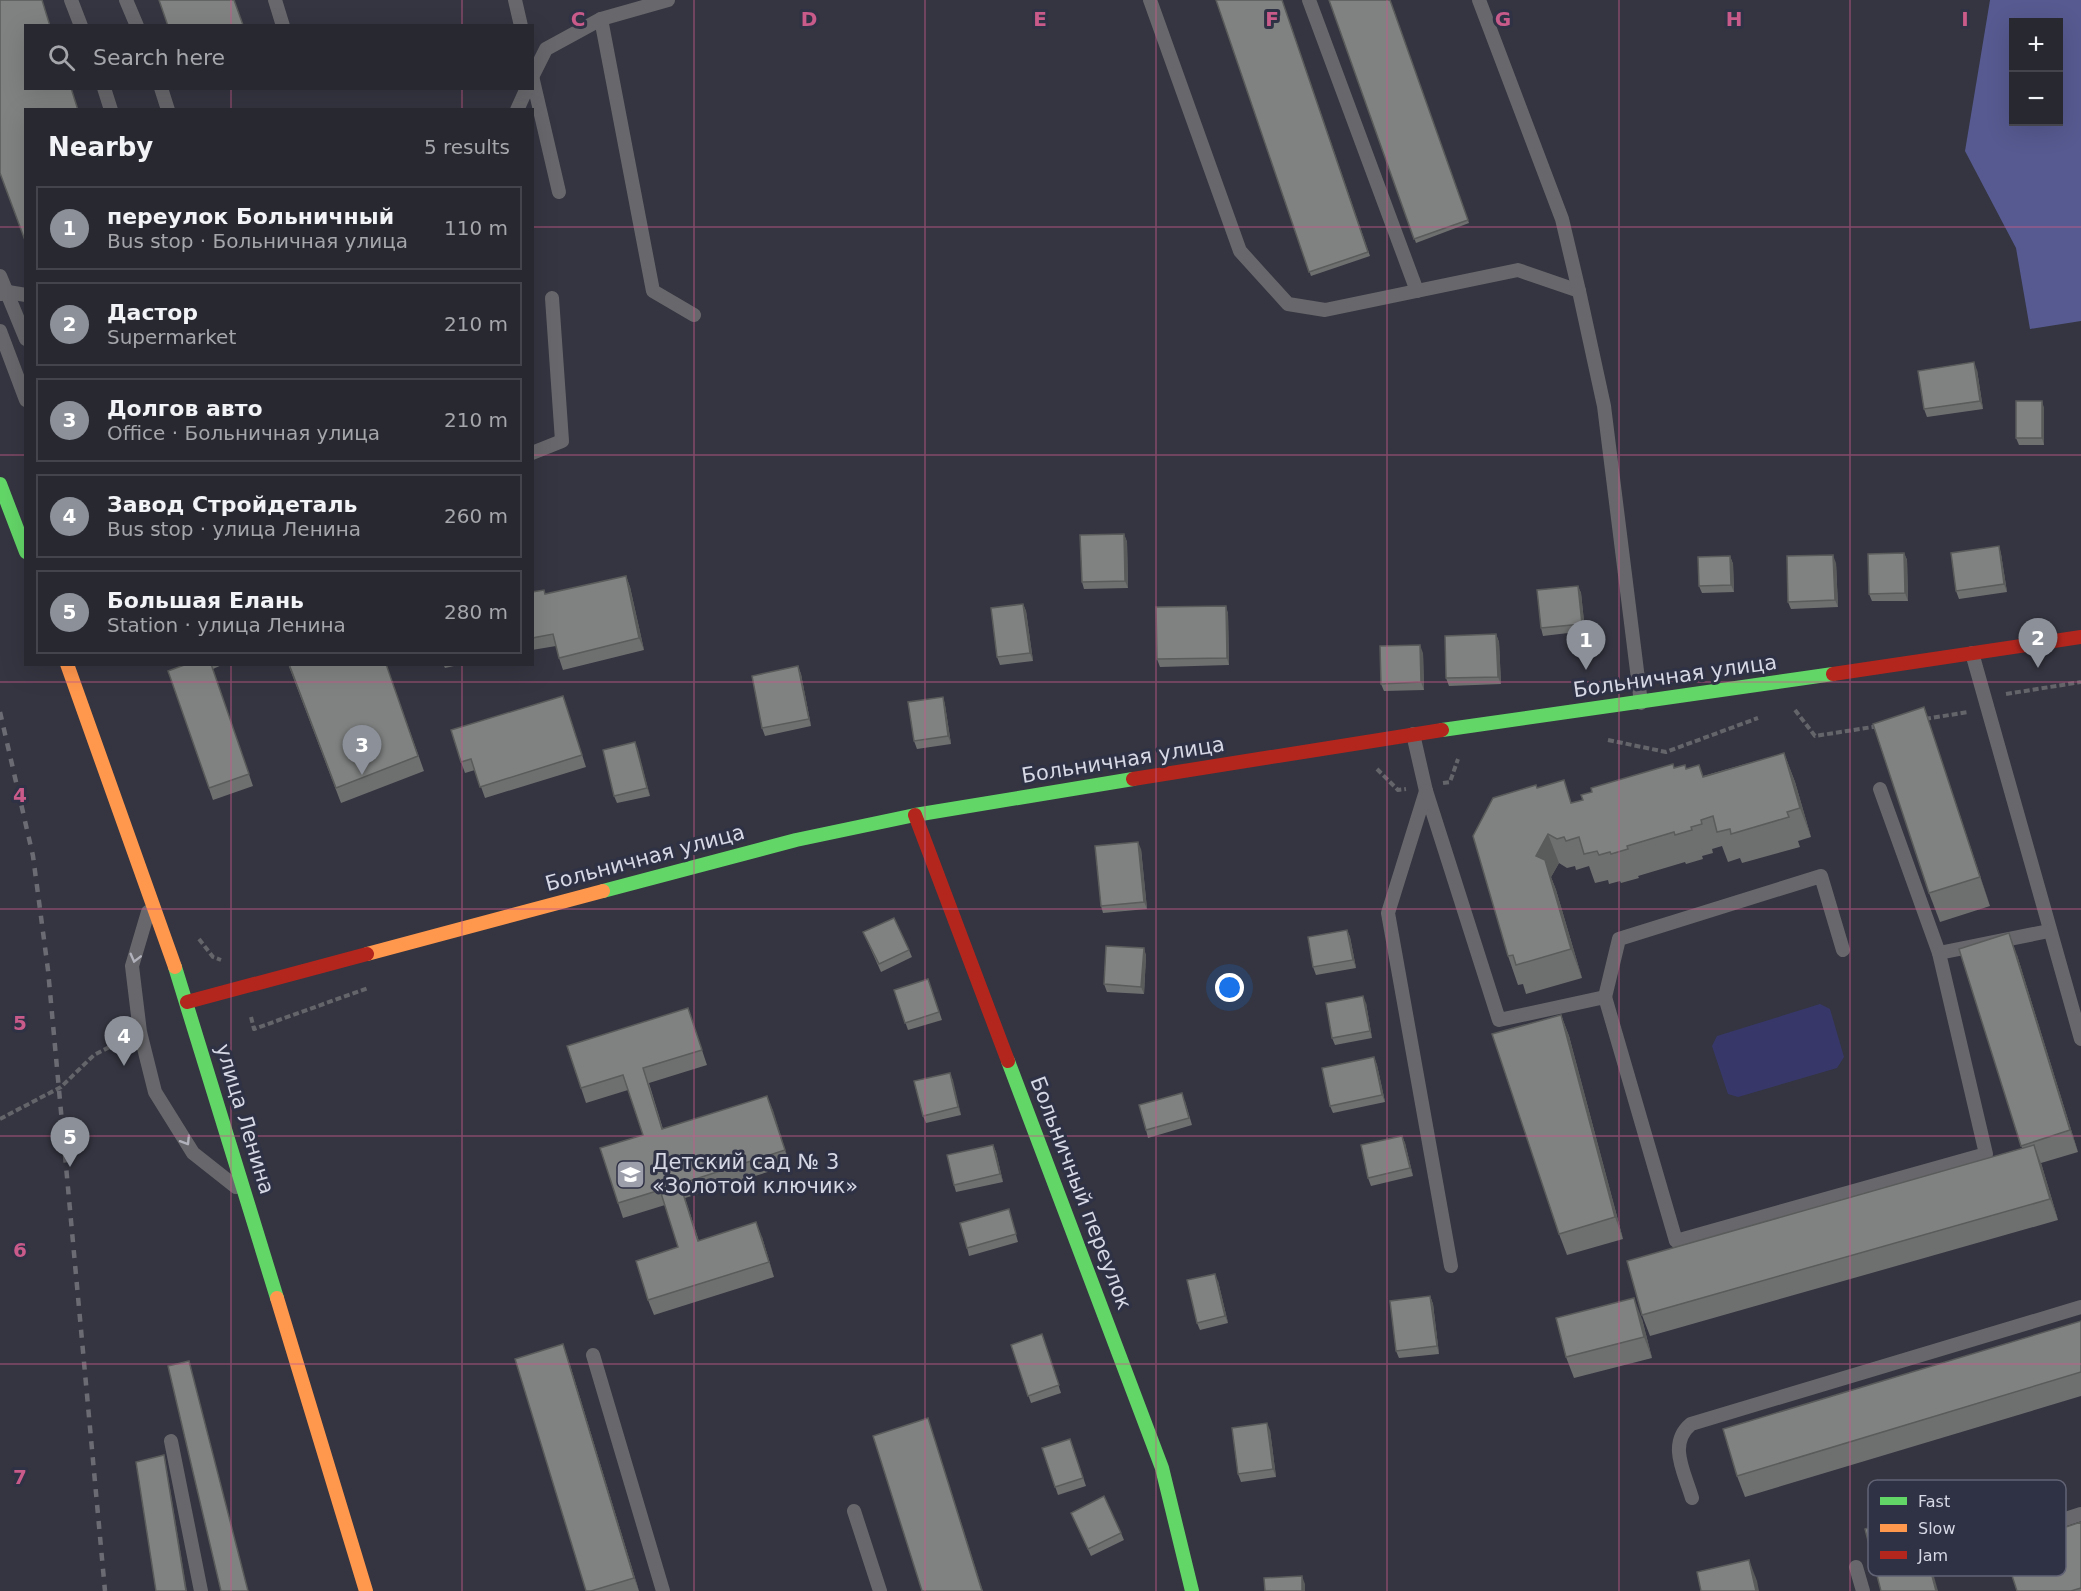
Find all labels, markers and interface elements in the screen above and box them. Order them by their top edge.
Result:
text: C [571,7,585,31]
text: D [801,7,817,31]
text: E [1033,7,1047,31]
text: F [1265,7,1279,31]
text: G [1495,7,1511,31]
text: H [1726,7,1742,31]
text: I [1961,7,1969,31]
map controls [2009,18,2063,126]
button: + [2009,18,2063,72]
search box [24,24,534,90]
icon: search [45,41,78,74]
text: Search here [93,45,225,70]
button: − [2009,72,2063,126]
text: Nearby [48,132,153,162]
text: 5 results [424,135,510,159]
text: переулок Больничный [107,204,394,229]
text: 1 [63,216,76,240]
text: 110 m [444,216,508,240]
text: Bus stop · Больничная улица [107,229,408,253]
text: Дастор [107,300,198,325]
text: 2 [63,312,76,336]
text: 210 m [444,312,508,336]
text: Supermarket [107,325,236,349]
text: Долгов авто [107,396,263,421]
text: 3 [63,408,76,432]
text: 210 m [444,408,508,432]
text: Office · Больничная улица [107,421,380,445]
text: Завод Стройдеталь [107,492,357,517]
text: 4 [63,504,76,528]
text: 260 m [444,504,508,528]
text: Bus stop · улица Ленина [107,517,361,541]
text: Большая Елань [107,588,304,613]
text: 5 [63,600,76,624]
text: 280 m [444,600,508,624]
text: Station · улица Ленина [107,613,346,637]
pin: 2 [2018,618,2058,668]
pin: 1 [1566,620,1606,670]
street label: Больничная улица [1572,650,1778,702]
pin: 3 [342,726,382,775]
street label: Больничная улица [1020,732,1226,788]
text: 4 [13,783,27,807]
street label: Больничная улица [543,820,747,896]
one-way arrow [130,952,142,962]
your location [1215,973,1244,1002]
text: 5 [13,1011,27,1035]
pin: 4 [104,1016,144,1066]
street label: улица Ленина [211,1041,279,1197]
street label: Больничный переулок [1025,1073,1137,1313]
pin: 5 [50,1118,90,1167]
one-way arrow [178,1135,190,1145]
place label: Детский сад № 3 «Золотой ключик» [652,1150,858,1198]
school or university icon: Детский сад № 3 «Золотой ключик» [615,1158,647,1190]
text: 6 [13,1238,27,1262]
text: 7 [13,1465,27,1489]
legend [1868,1480,2066,1576]
text: Fast [1918,1492,1950,1511]
text: Slow [1918,1519,1955,1538]
text: Jam [1917,1546,1948,1565]

